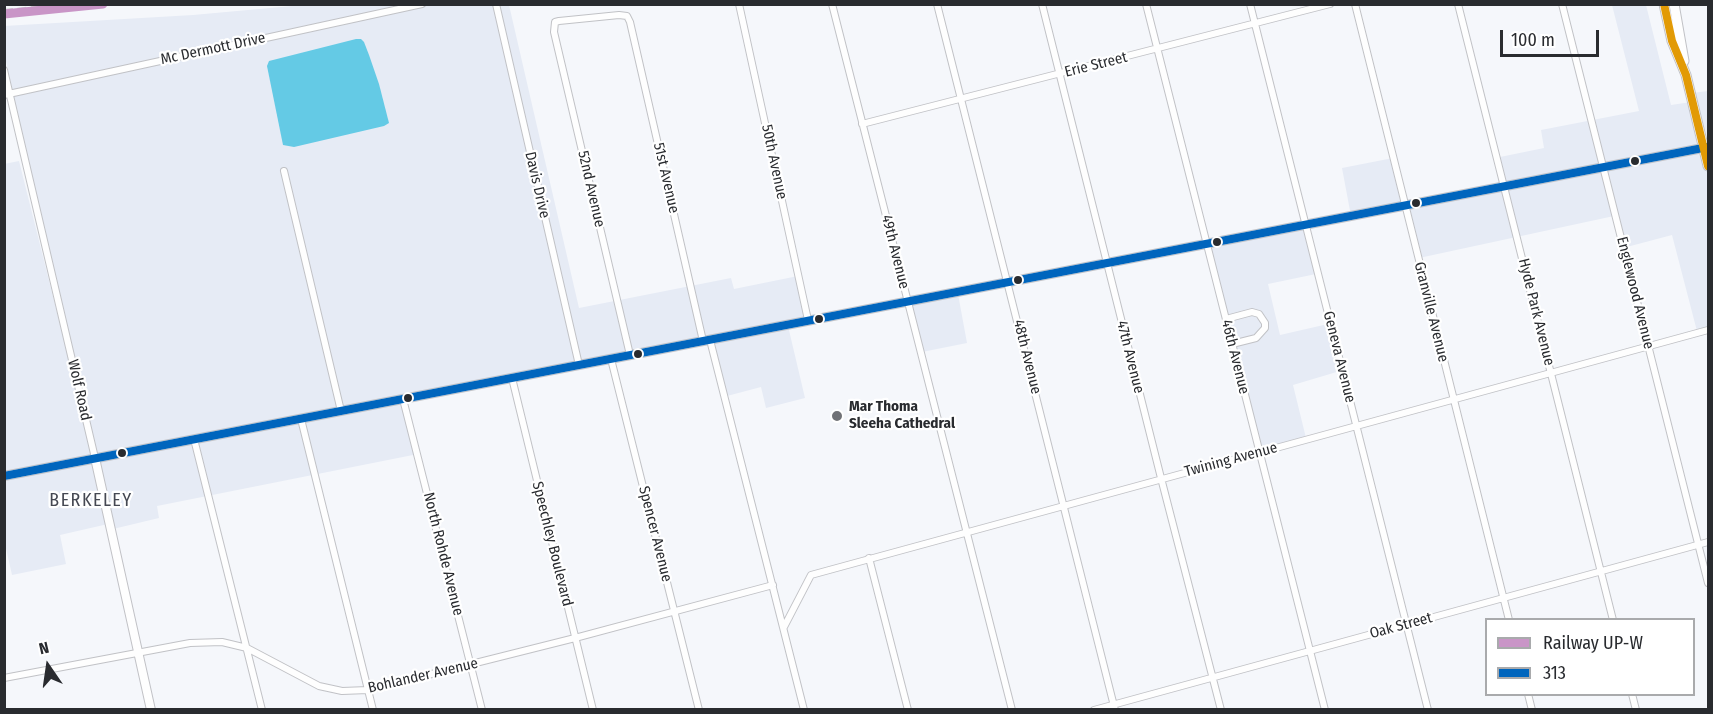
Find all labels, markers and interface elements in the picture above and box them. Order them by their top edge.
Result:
scale bar [1503,18,1602,56]
street label: Mc Dermott Drive [159,29,267,69]
text: 100 m [1511,29,1555,51]
street label: Erie Street [1063,49,1129,81]
street label: 50th Avenue [757,123,791,201]
street label: 51st Avenue [649,141,683,215]
street label: 52nd Avenue [573,149,609,229]
street label: Davis Drive [521,150,553,220]
unlabelled marker [1629,155,1641,167]
unlabelled marker [1410,197,1422,209]
street label: 49th Avenue [877,213,913,291]
street label: Englewood Avenue [1612,235,1658,351]
unlabelled marker [1211,236,1223,248]
street label: Hyde Park Avenue [1514,256,1558,368]
street label: Granville Avenue [1410,260,1452,364]
unlabelled marker [1012,274,1024,286]
street label: Geneva Avenue [1319,309,1359,405]
unlabelled marker [813,313,825,325]
street label: 48th Avenue [1009,318,1045,396]
street label: 46th Avenue [1217,318,1253,396]
street label: 47th Avenue [1112,319,1148,395]
unlabelled marker [632,348,644,360]
street label: Wolf Road [63,358,95,422]
unlabelled marker [402,392,414,404]
place label: Mar Thoma Sleeha Cathedral [849,398,955,433]
marker: Mar Thoma Sleeha Cathedral [830,409,844,423]
street label: Twining Avenue [1183,439,1279,481]
unlabelled marker [116,447,128,459]
street label: Speechley Boulevard [528,480,576,608]
street label: Spencer Avenue [634,484,676,584]
district label: BERKELEY [49,490,133,512]
street label: North Rohde Avenue [419,491,467,617]
street label: Oak Street [1368,609,1434,643]
legend [1485,618,1695,696]
text: Railway UP-W [1543,632,1643,654]
north arrow [18,636,78,696]
text: N [37,638,51,658]
street label: Bohlander Avenue [366,655,480,697]
text: 313 [1543,662,1566,684]

